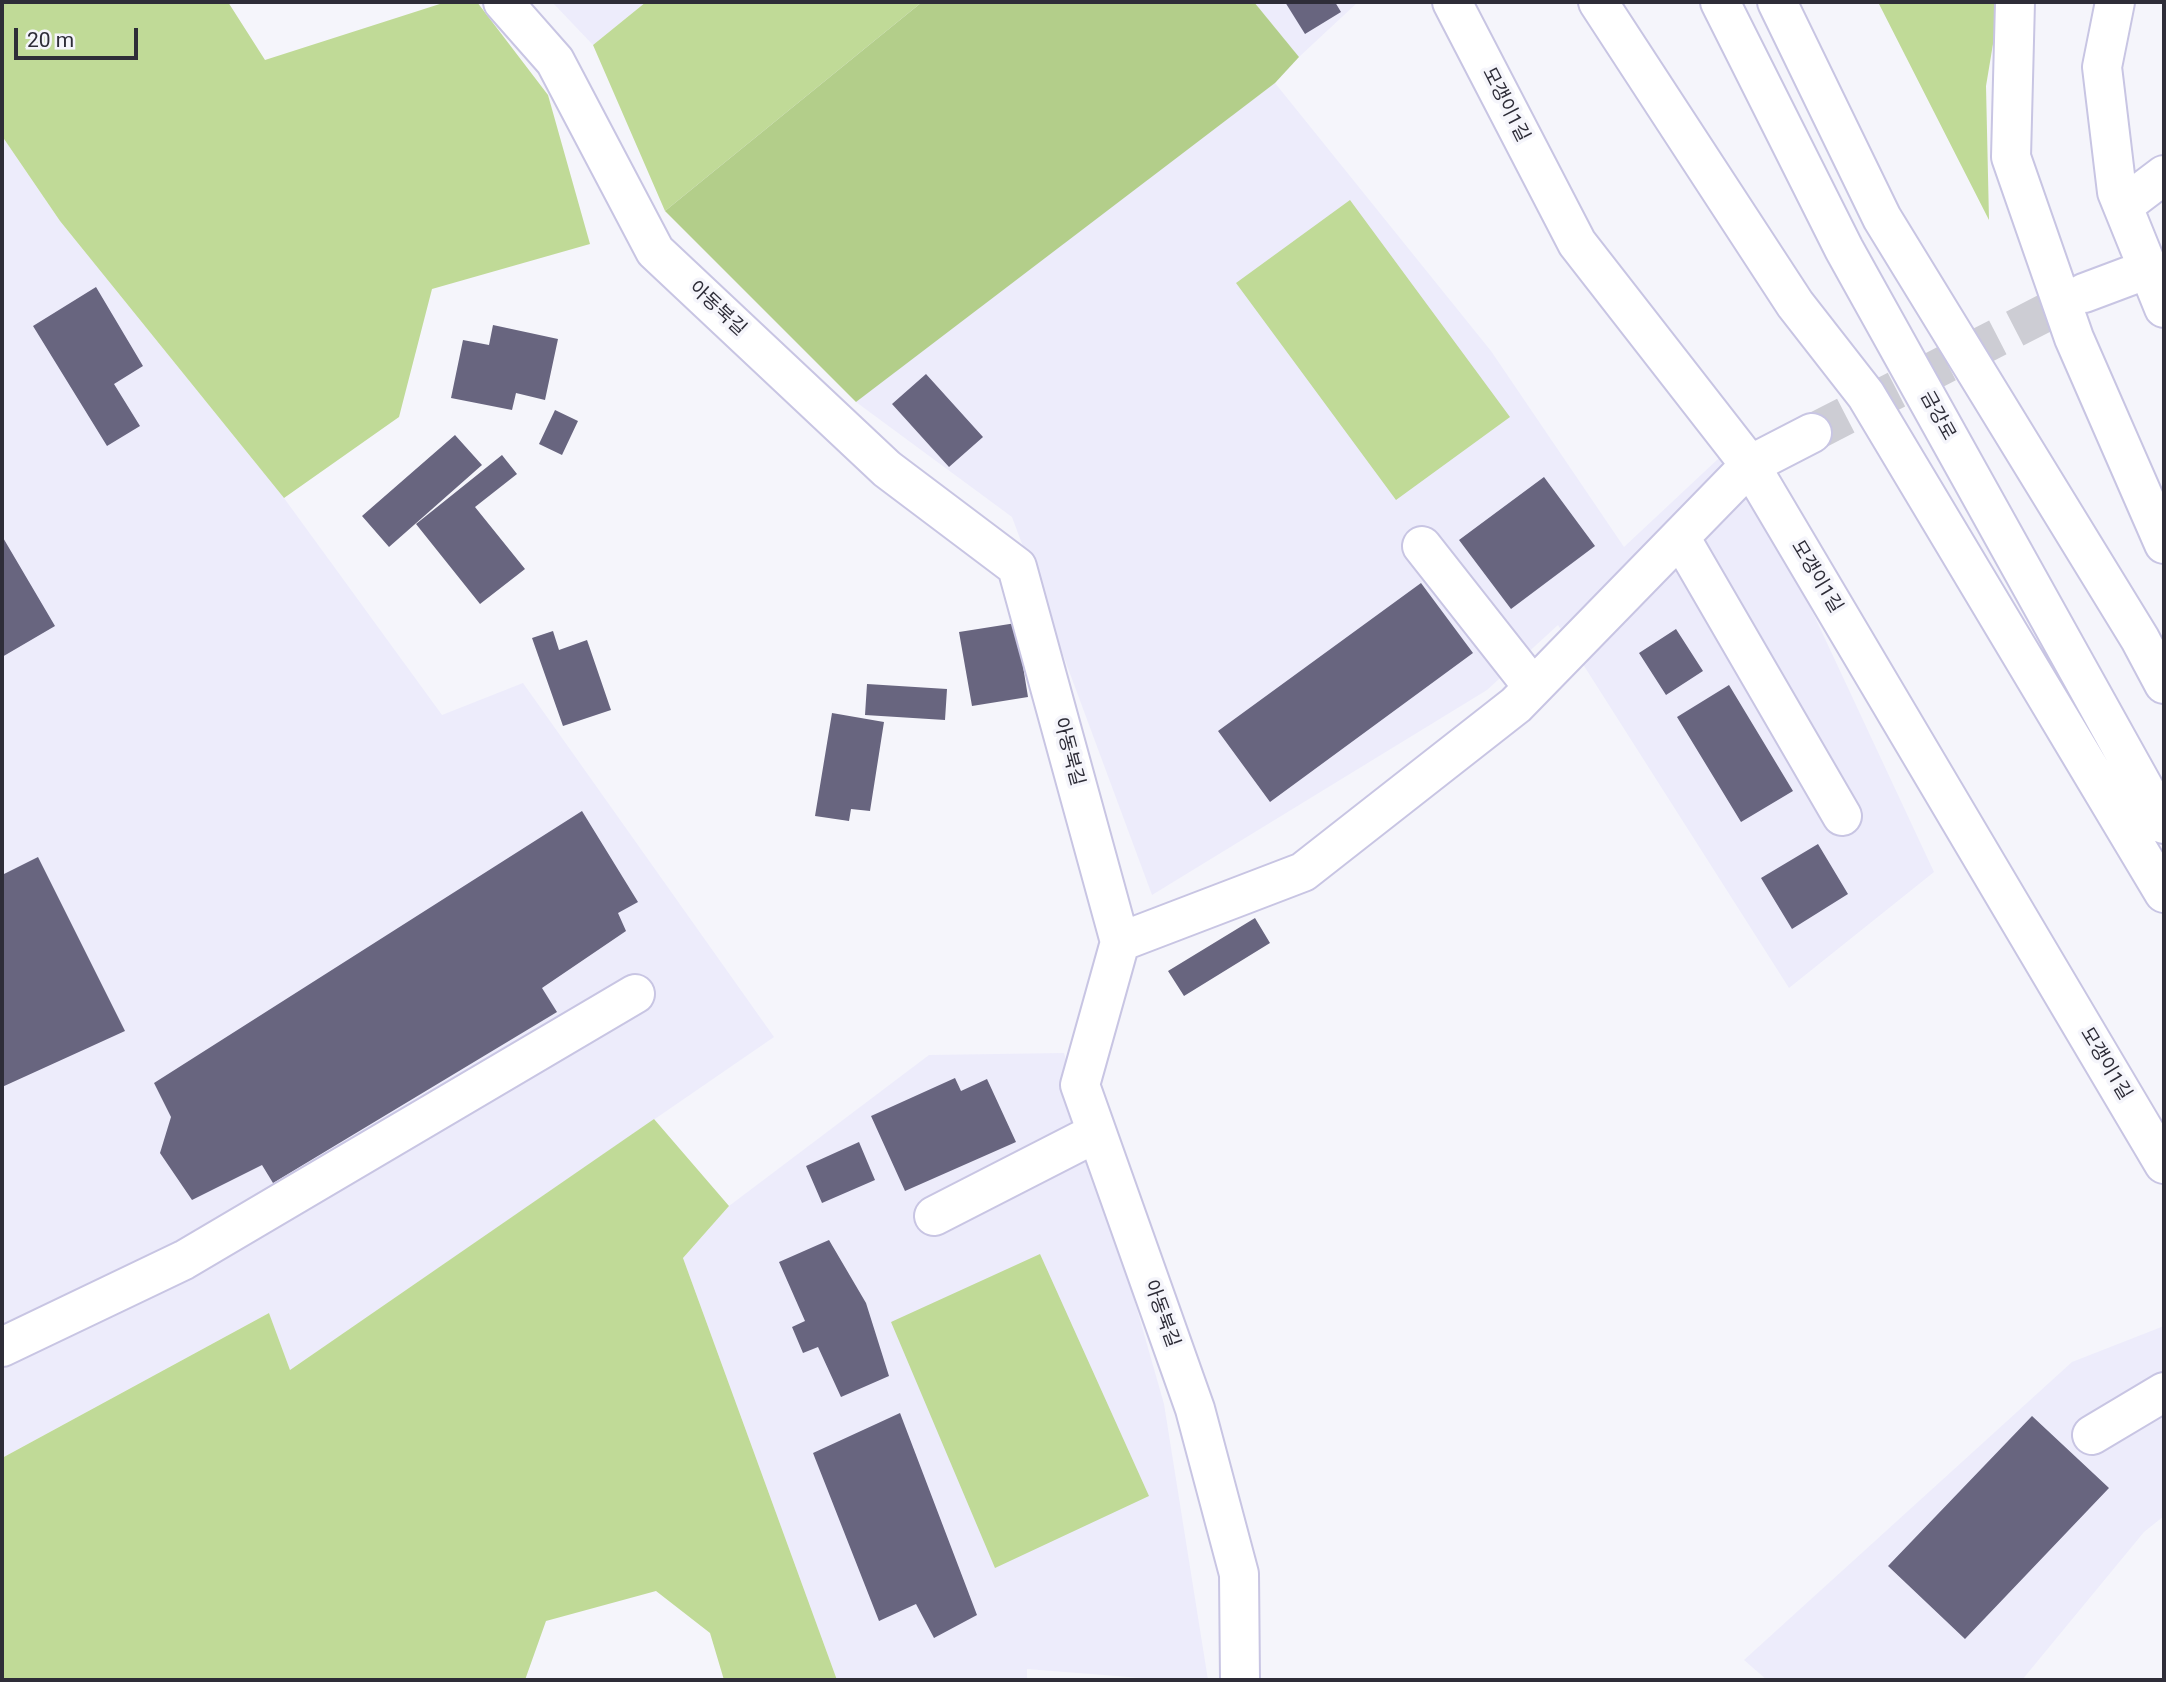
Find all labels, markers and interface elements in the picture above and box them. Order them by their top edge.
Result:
scale bar [18,14,142,58]
text: 20 m [27,28,74,52]
street label: 모갱이1길 [1477,64,1533,146]
street label: 아동북길 [684,277,750,341]
street label: 금강로 [1914,388,1960,444]
street label: 모갱이1길 [1785,537,1847,617]
street label: 아동북길 [1048,715,1088,789]
street label: 모갱이1길 [2074,1024,2136,1104]
street label: 아동북길 [1138,1277,1184,1351]

